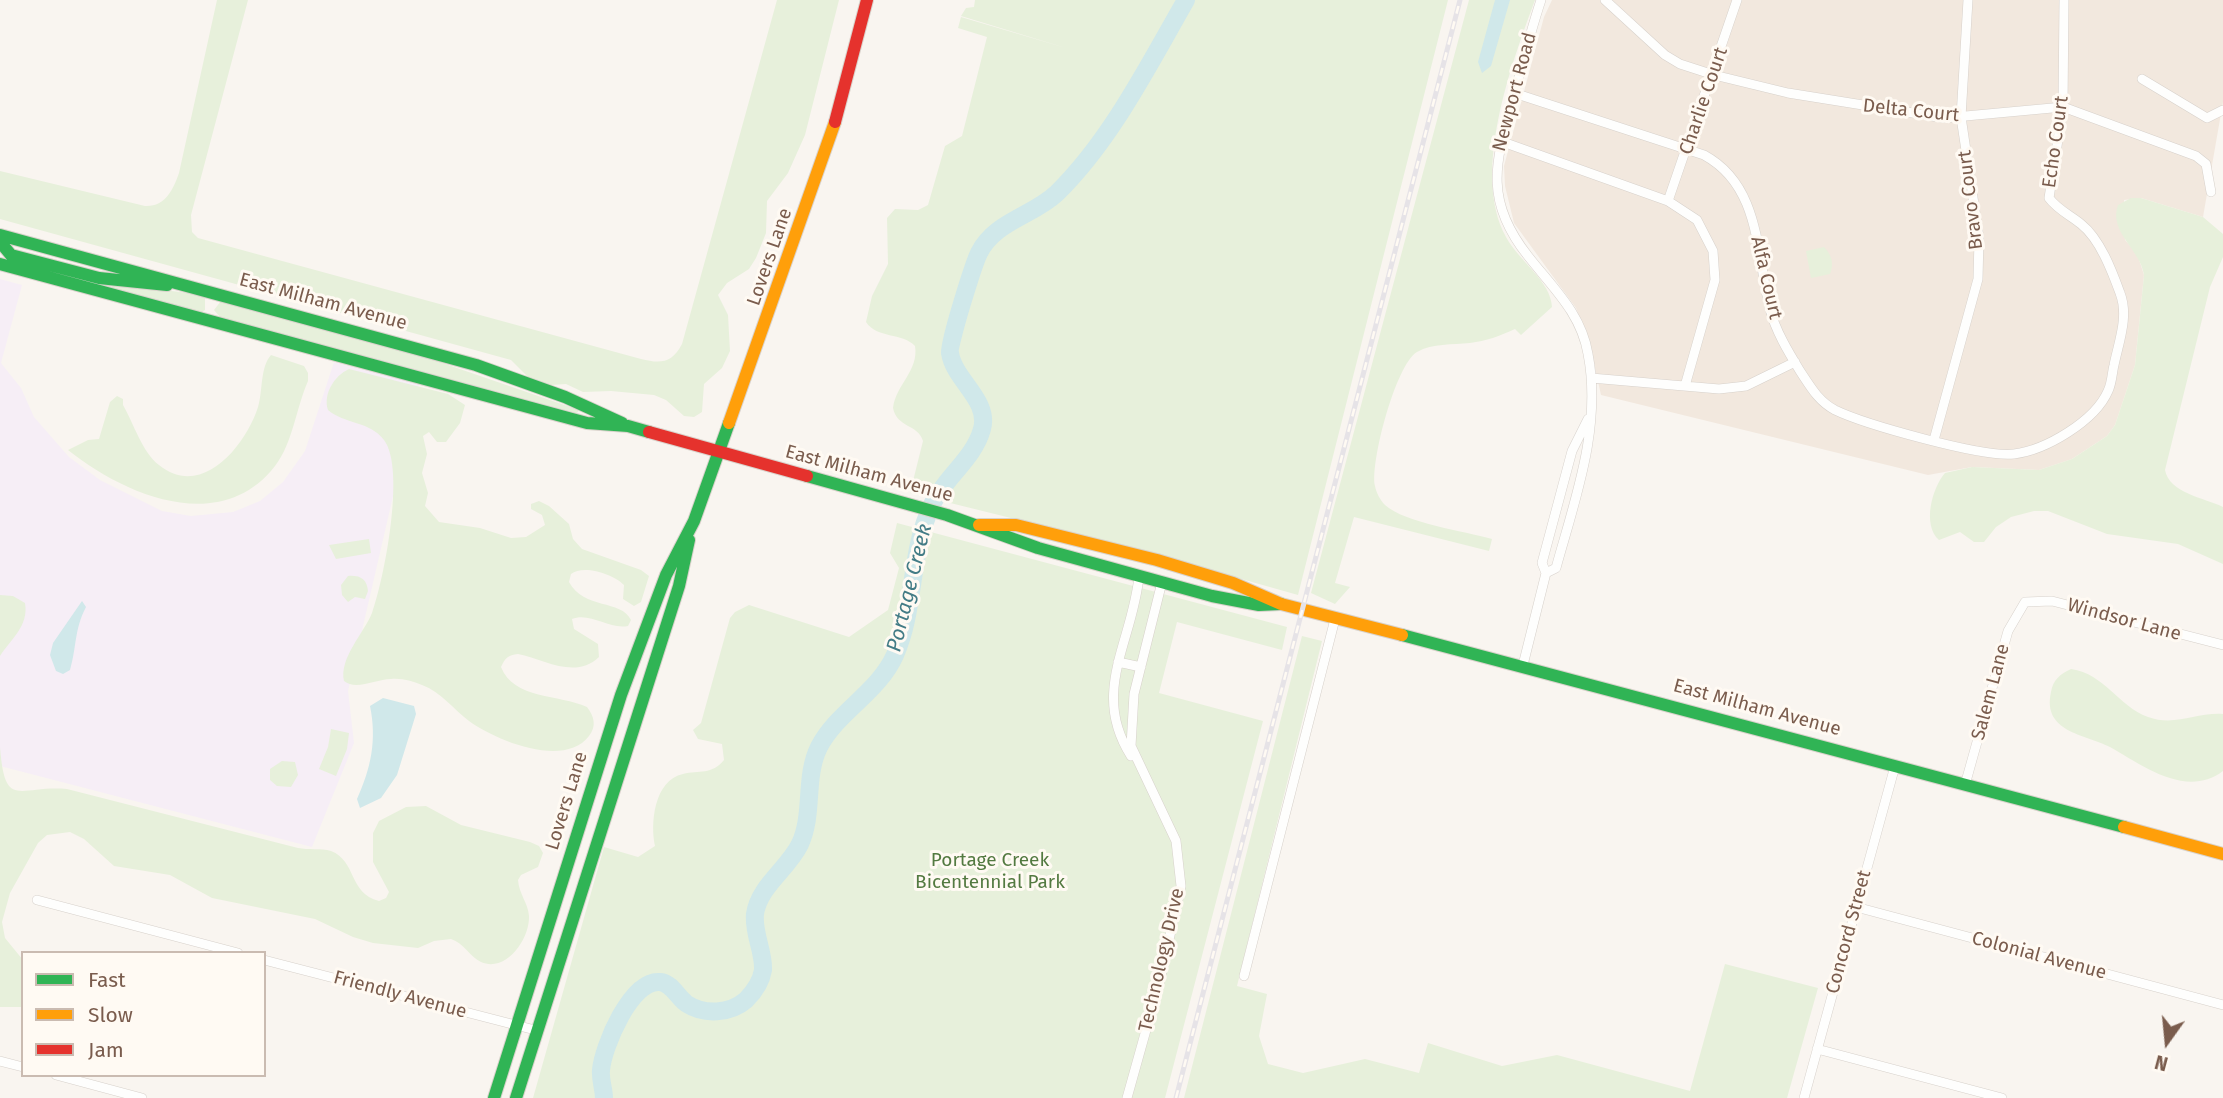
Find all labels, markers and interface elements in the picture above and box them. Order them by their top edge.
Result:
street label: Newport Road [1488,30,1542,154]
street label: Charlie Court [1675,44,1733,158]
street label: Echo Court [2038,94,2074,190]
street label: Delta Court [1862,95,1960,127]
street label: Bravo Court [1954,149,1988,251]
street label: Lovers Lane [743,205,797,309]
street label: Alfa Court [1745,234,1787,322]
street label: East Milham Avenue [237,269,409,335]
street label: East Milham Avenue [783,441,955,507]
water label: Portage Creek [882,521,938,655]
street label: Windsor Lane [2065,594,2183,646]
street label: Salem Lane [1967,641,2015,743]
street label: East Milham Avenue [1671,675,1843,741]
street label: Lovers Lane [541,749,593,853]
park label: Portage Creek Bicentennial Park [915,850,1065,894]
street label: Concord Street [1822,868,1876,996]
street label: Technology Drive [1134,886,1190,1034]
street label: Colonial Avenue [1969,927,2109,985]
legend [21,951,266,1077]
street label: Friendly Avenue [331,966,469,1024]
text: Fast [88,967,126,993]
text: Slow [88,1002,133,1028]
north arrow [2132,1007,2202,1077]
text: Jam [88,1037,124,1063]
text: N [2152,1050,2171,1076]

